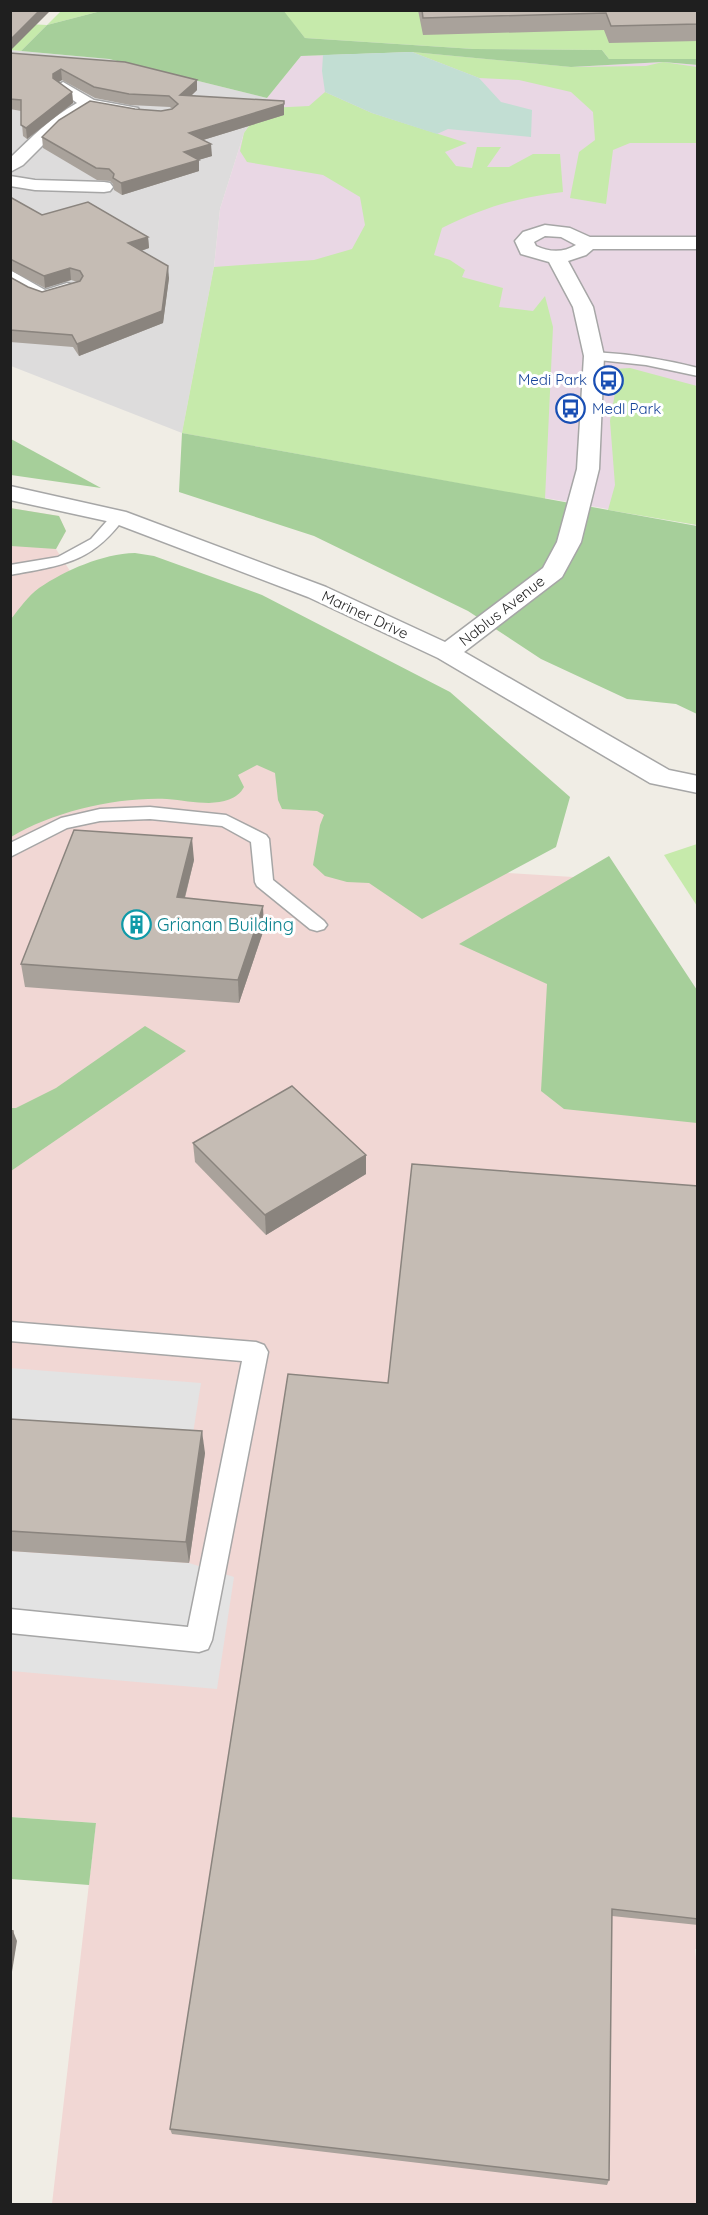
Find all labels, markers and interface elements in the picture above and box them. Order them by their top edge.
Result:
bus stop icon: Medi Park [592,364,624,396]
place label: Medi Park [518,370,587,389]
bus stop icon: Medl Park [555,393,587,425]
place label: Medl Park [592,399,661,418]
street label: Nablus Avenue [455,571,548,650]
street label: Mariner Drive [319,586,412,643]
building icon: Grianan Building [120,909,152,941]
place label: Grianan Building [157,913,294,936]

